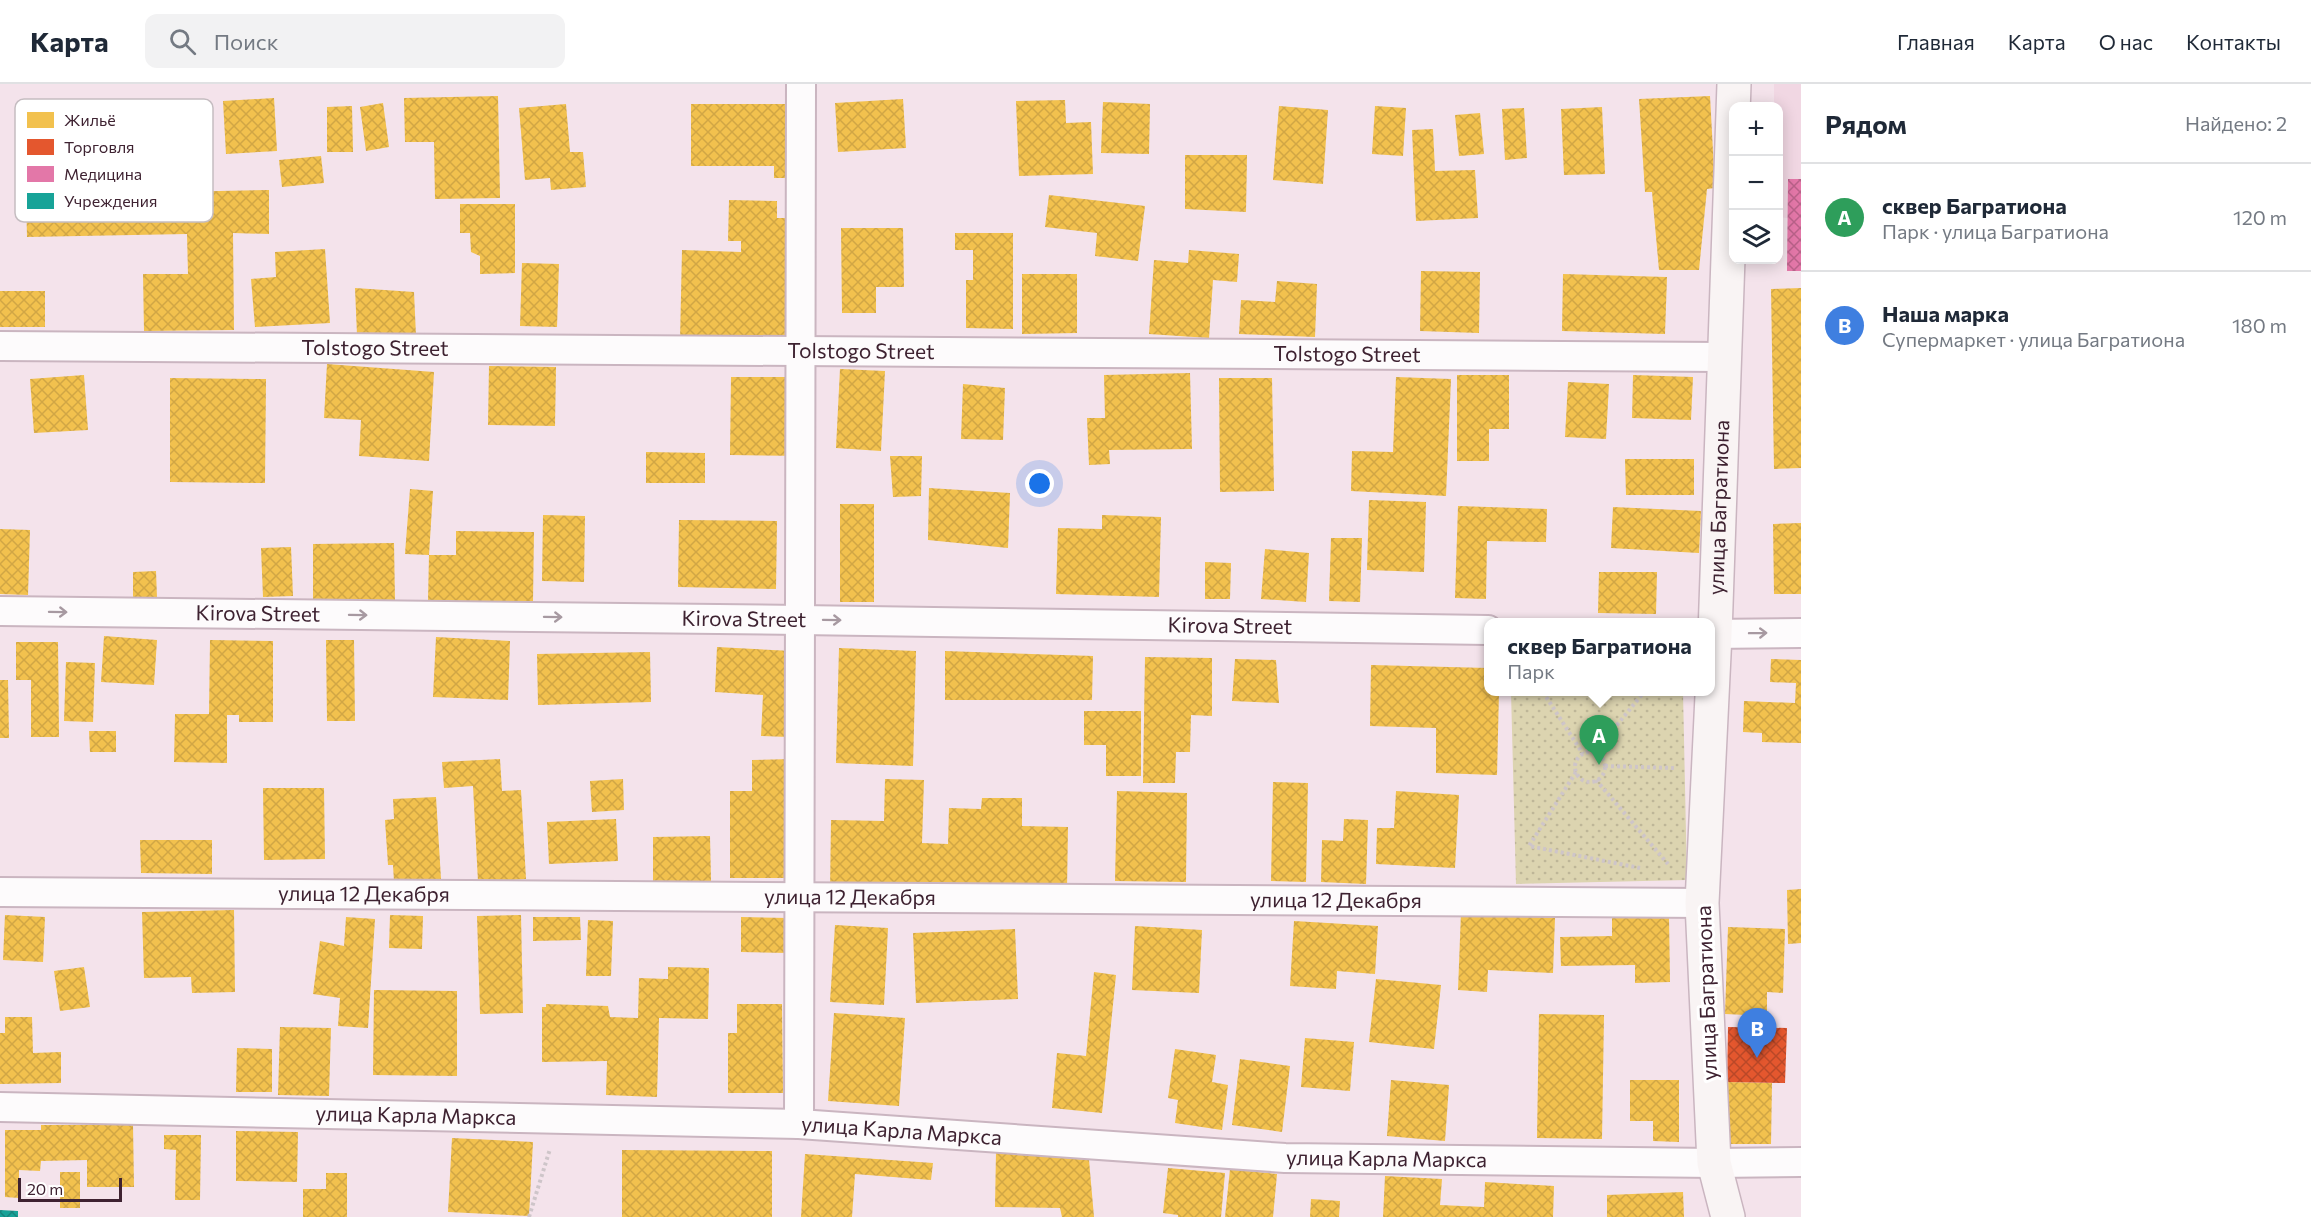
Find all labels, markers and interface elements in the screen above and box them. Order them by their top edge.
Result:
search box [145,14,565,68]
text: Карта [30,24,109,58]
icon: search [166,25,199,58]
text: Поиск [214,28,278,55]
text: Главная [1897,29,1975,54]
text: Карта [2008,29,2066,54]
text: О нас [2099,29,2153,54]
text: Контакты [2186,29,2281,54]
legend [15,99,213,222]
map controls [1729,102,1783,264]
button: + [1729,102,1783,156]
text: Рядом [1825,108,1907,139]
text: Жильё [64,110,116,129]
text: Найдено: 2 [2185,111,2287,135]
text: Торговля [64,137,135,156]
button: − [1729,156,1783,210]
text: Медицина [64,164,142,183]
text: Учреждения [64,191,157,210]
text: сквер Багратиона [1882,192,2067,219]
text: A [1837,205,1852,229]
text: 120 m [2233,205,2287,229]
button: layers [1729,210,1783,264]
text: Парк · улица Багратиона [1882,219,2109,243]
text: Наша марка [1882,300,2009,327]
text: B [1838,313,1851,337]
text: 180 m [2232,313,2287,337]
text: Супермаркет · улица Багратиона [1882,327,2185,351]
street label: Tolstogo Street [301,334,449,360]
street label: Tolstogo Street [787,337,935,363]
street label: Tolstogo Street [1273,340,1421,366]
street label: улица Багратиона [1702,419,1733,595]
your location [1025,469,1054,498]
street label: Kirova Street [196,599,320,626]
street label: Kirova Street [681,605,807,631]
one-way arrow [48,606,68,618]
one-way arrow [348,609,368,621]
one-way arrow [543,611,563,623]
street label: Kirova Street [1167,611,1292,638]
one-way arrow [822,614,842,626]
popup [1484,618,1715,696]
one-way arrow [1748,627,1768,639]
text: сквер Багратиона [1507,632,1692,659]
text: Парк [1507,659,1555,683]
pin: A [1580,716,1618,765]
street label: улица 12 Декабря [278,880,450,906]
street label: улица 12 Декабря [764,883,936,909]
street label: улица 12 Декабря [1250,886,1422,912]
street label: улица Багратиона [1690,905,1721,1081]
pin: B [1738,1008,1776,1058]
street label: улица Карла Маркса [315,1100,517,1129]
street label: улица Карла Маркса [801,1110,1003,1149]
street label: улица Карла Маркса [1286,1144,1487,1171]
scale bar [18,1175,122,1202]
text: 20 m [27,1179,63,1198]

